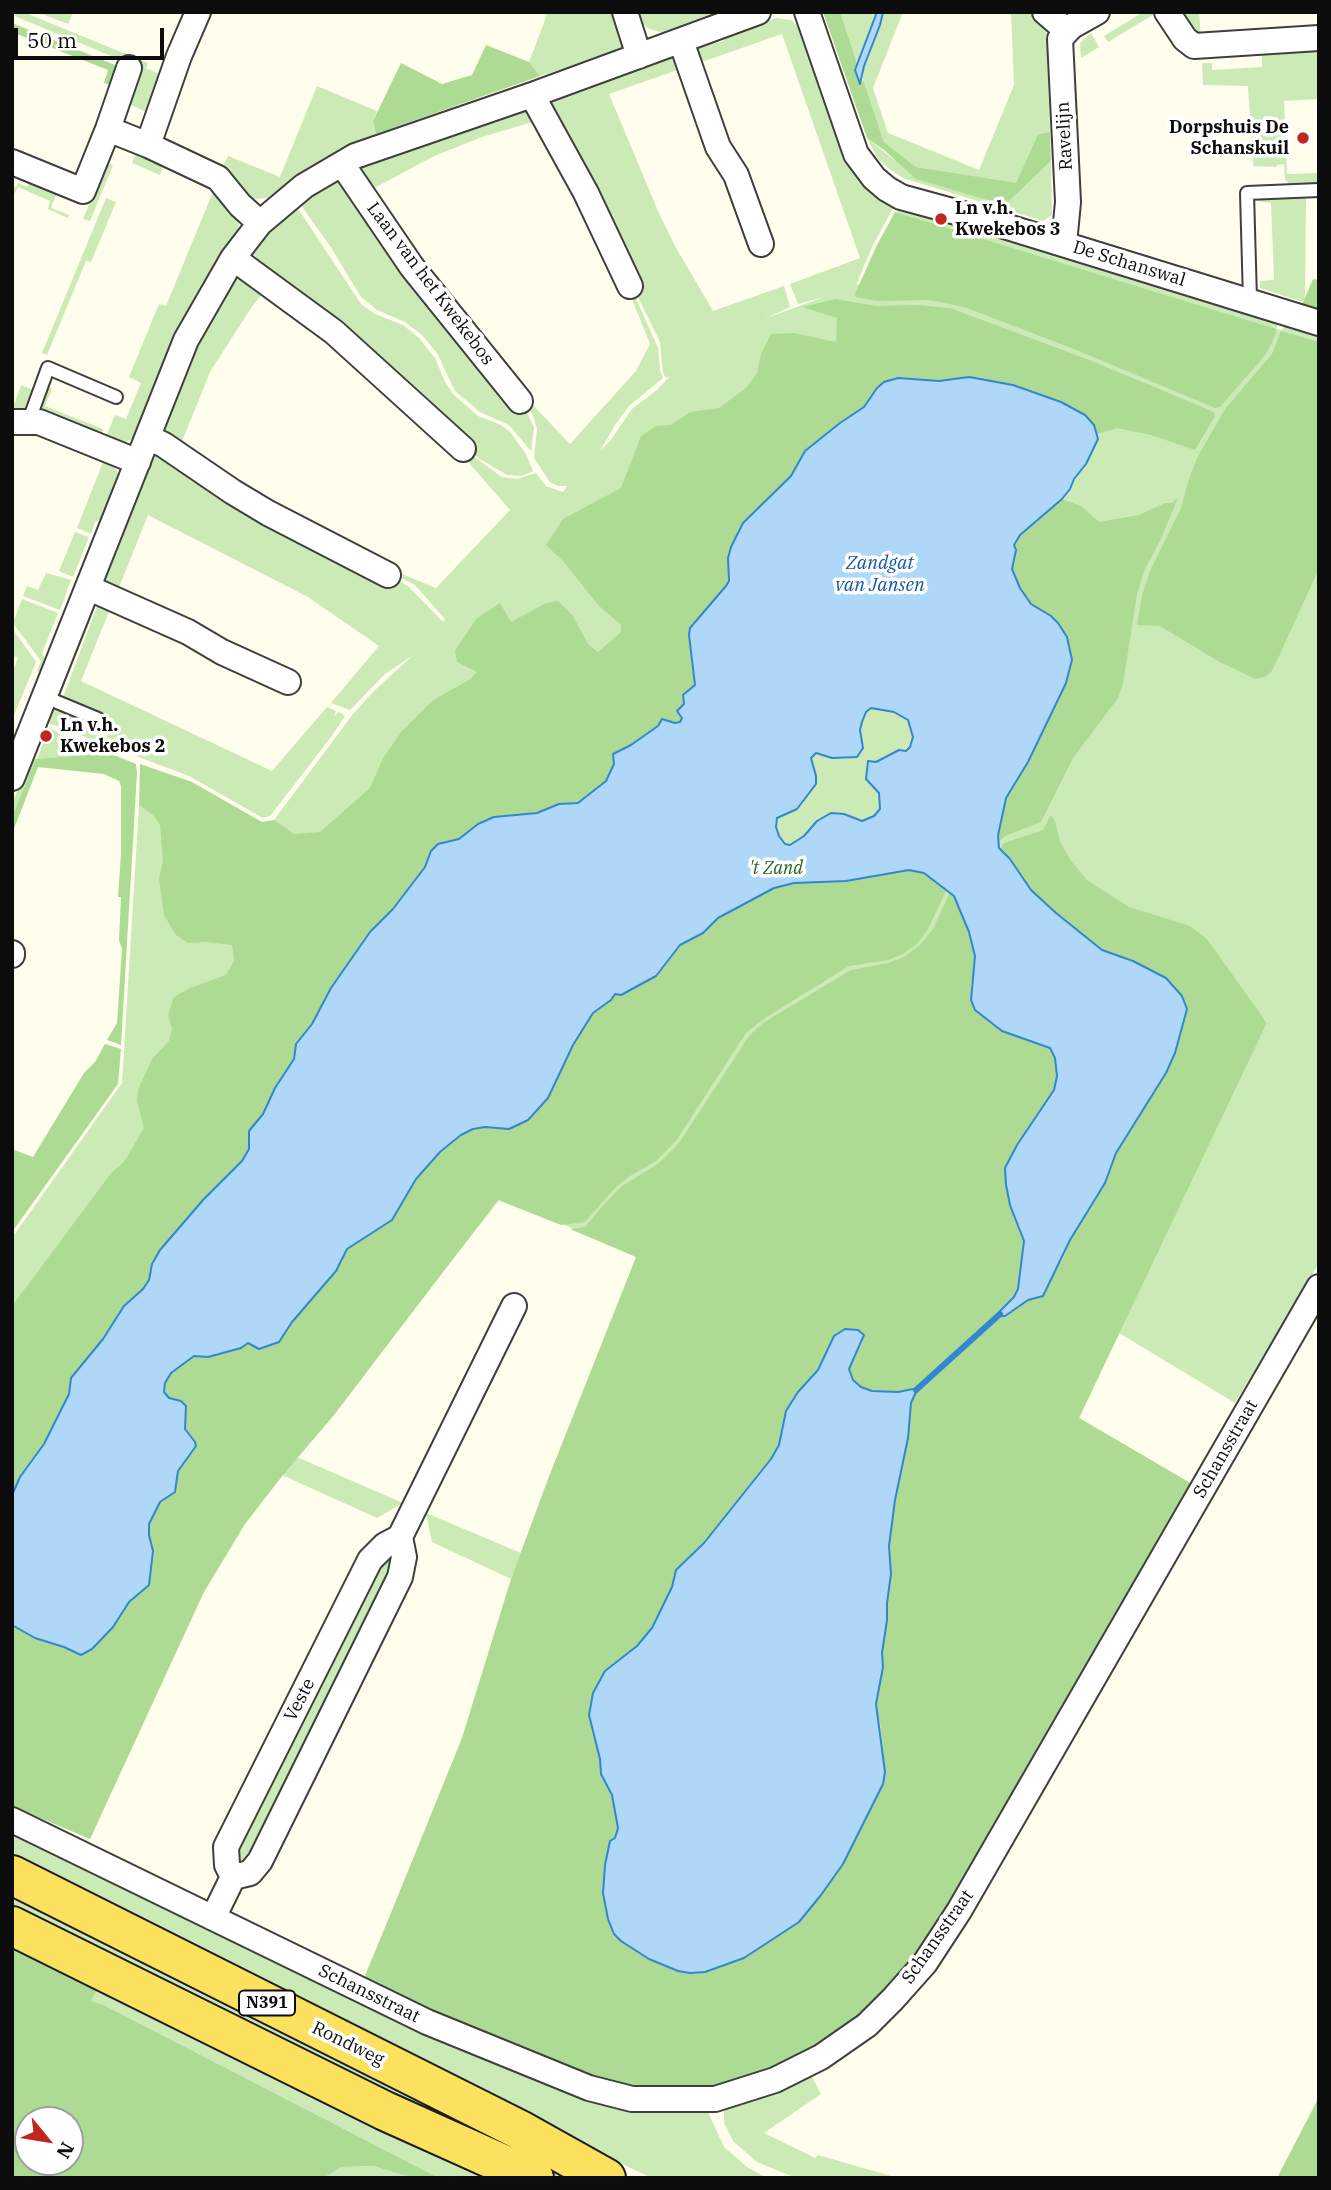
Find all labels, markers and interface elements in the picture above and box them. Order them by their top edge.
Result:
scale bar [18,14,168,58]
text: 50 m [27,26,77,54]
street label: Ravelijn [1052,101,1078,171]
place label: Dorpshuis De Schanskuil [1169,117,1289,160]
marker: Dorpshuis De Schanskuil [1295,130,1311,146]
street label: Laan van het Kwekebos [362,198,498,370]
place label: Ln v.h. Kwekebos 3 [955,198,1061,241]
marker: Ln v.h. Kwekebos 3 [933,211,949,227]
street label: De Schanswal [1070,237,1188,291]
water label: Zandgat van Jansen [835,553,925,597]
place label: Ln v.h. Kwekebos 2 [60,715,166,758]
marker: Ln v.h. Kwekebos 2 [38,728,54,744]
park label: 't Zand [749,858,803,880]
street label: Schansstraat [1189,1396,1263,1502]
street label: Veste [280,1675,320,1725]
street label: Schansstraat [898,1886,978,1988]
street label: Schansstraat [315,1960,423,2028]
road number: N391 [239,1991,295,2016]
street label: Rondweg [308,2017,388,2071]
north arrow [14,2106,84,2176]
text: N [51,2138,80,2163]

